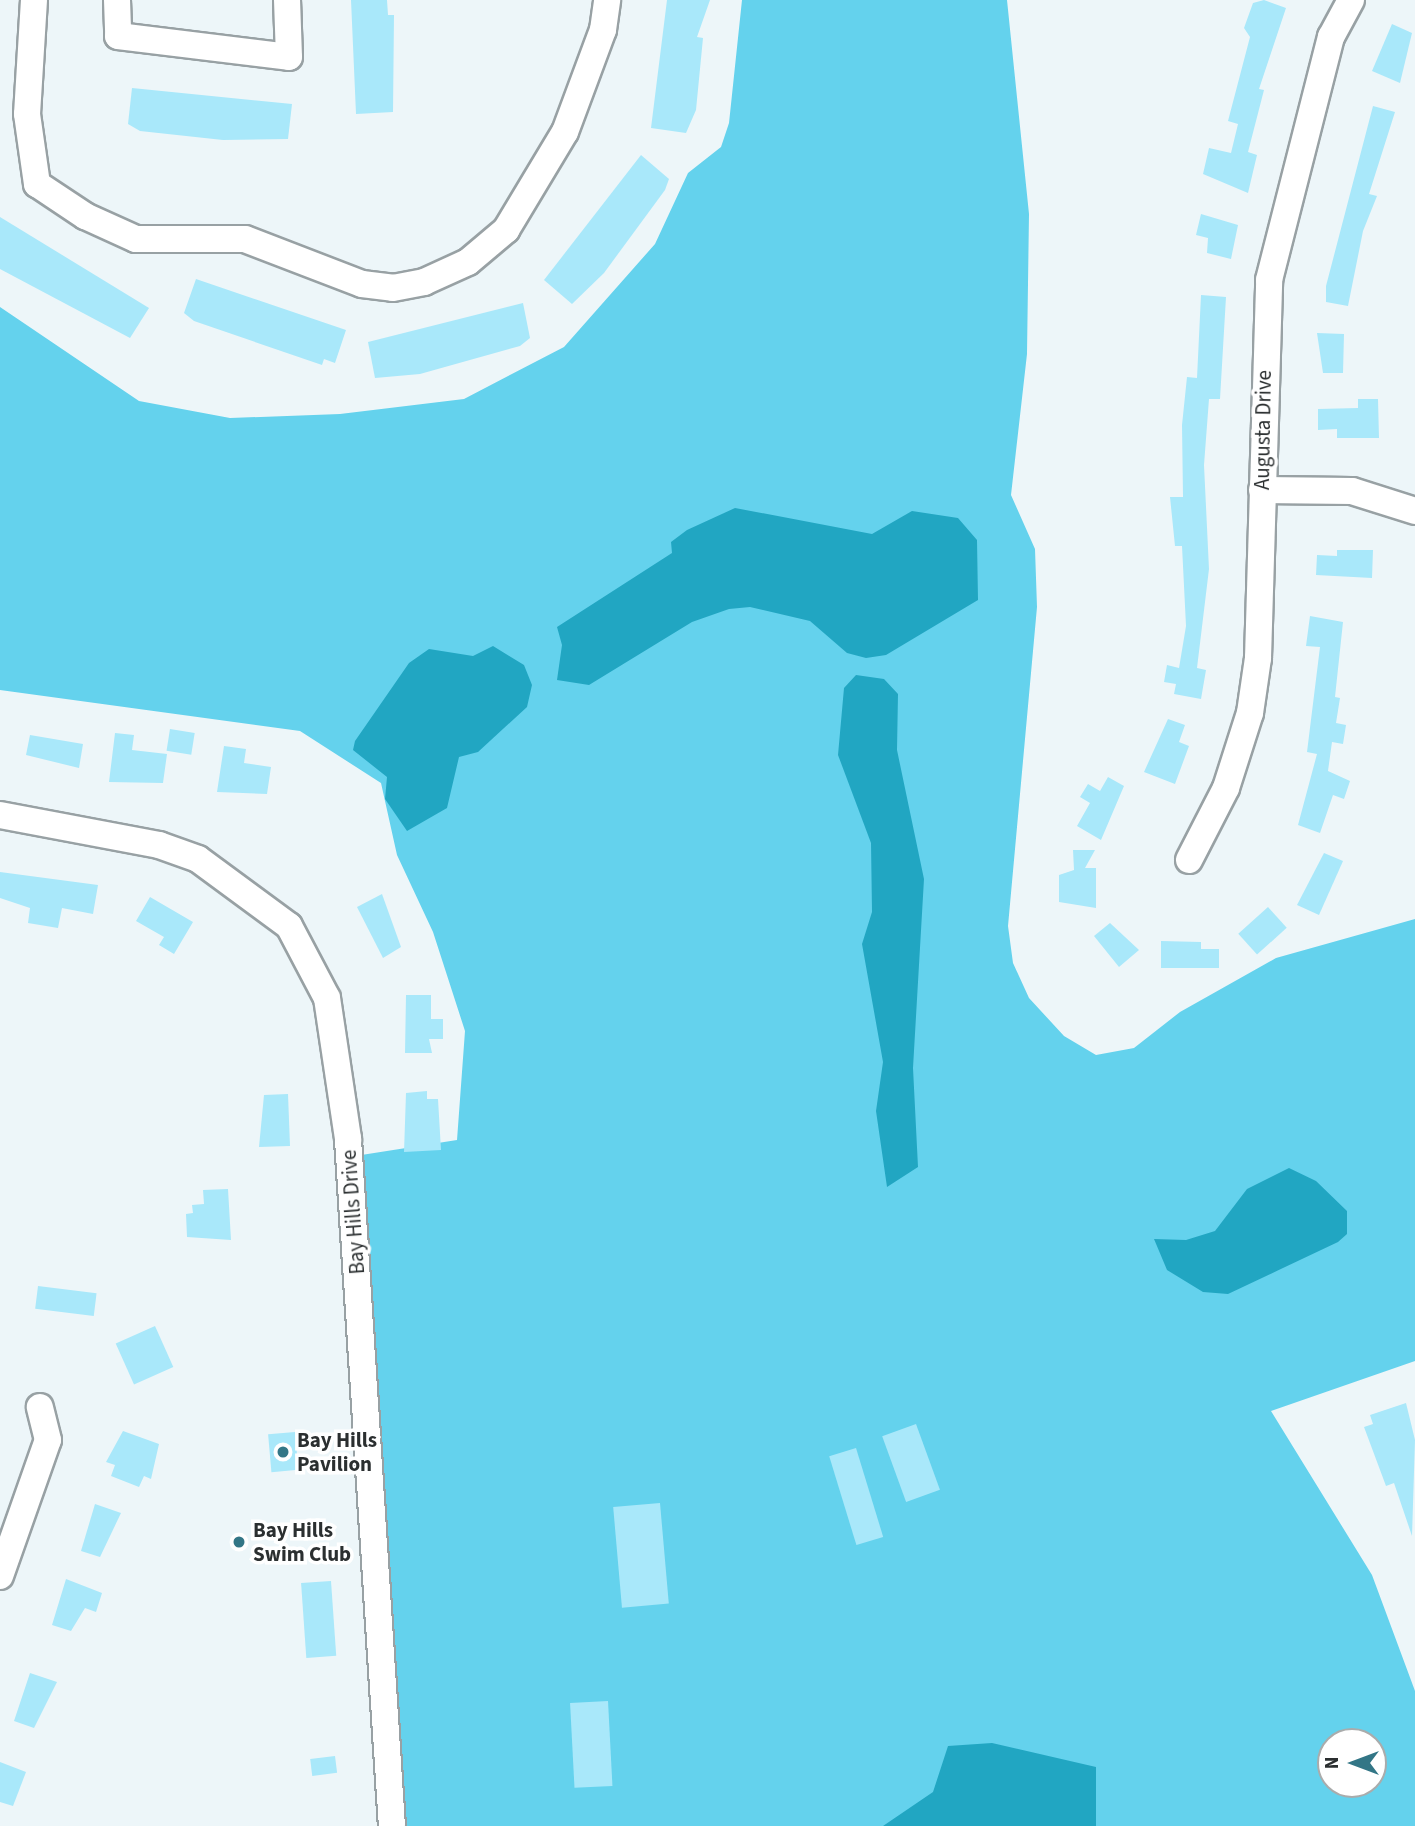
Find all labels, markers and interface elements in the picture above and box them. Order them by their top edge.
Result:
street label: Augusta Drive [1249,370,1277,490]
street label: Bay Hills Drive [336,1149,370,1275]
place label: Bay Hills Pavilion [297,1427,377,1477]
marker: Bay Hills Pavilion [275,1444,291,1460]
place label: Bay Hills Swim Club [253,1517,351,1567]
marker: Bay Hills Swim Club [231,1534,247,1550]
north arrow [1317,1728,1387,1798]
text: N [1319,1757,1346,1769]

